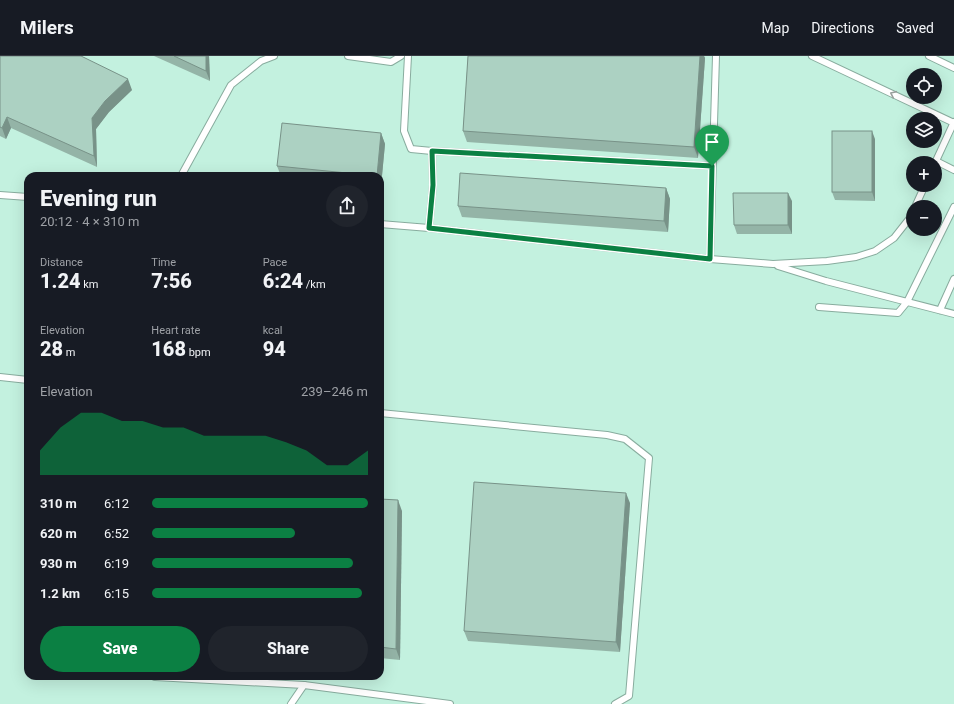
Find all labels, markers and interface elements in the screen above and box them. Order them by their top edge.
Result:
text: Milers [20,16,74,39]
text: Map [762,20,789,36]
text: Directions [811,20,874,36]
text: Saved [896,20,934,36]
map controls [906,68,942,236]
button: locate [906,68,942,104]
one-way arrow [890,91,898,99]
button: layers [906,112,942,148]
pin [695,125,729,166]
icon: arrive [701,131,723,153]
button: + [906,156,942,192]
button: share [326,185,368,227]
text: Evening run [40,186,157,211]
button: − [906,200,942,236]
text: 20:12 · 4 × 310 m [40,214,139,229]
text: Distance [40,256,83,269]
text: Time [151,256,176,269]
text: Pace [263,256,287,269]
text: 1.24 [40,269,81,293]
text: 7:56 [151,269,192,293]
text: 6:24 [263,269,303,293]
text: km [81,278,98,291]
text: /km [303,278,326,291]
text: Elevation [40,324,85,337]
text: Heart rate [151,324,200,337]
text: kcal [263,324,283,337]
text: 28 [40,337,63,361]
text: 168 [151,337,186,361]
text: 94 [263,337,286,361]
text: m [63,346,75,359]
text: bpm [186,346,211,359]
text: Elevation [40,384,93,399]
text: 239–246 m [301,384,368,399]
text: 310 m [40,496,77,511]
text: 6:12 [104,496,129,511]
text: 620 m [40,526,77,541]
text: 6:52 [104,526,129,541]
text: 930 m [40,556,77,571]
text: 6:19 [104,556,129,571]
text: 1.2 km [40,586,80,601]
text: 6:15 [104,586,129,601]
button: Save [40,626,200,672]
button: Share [208,626,368,672]

